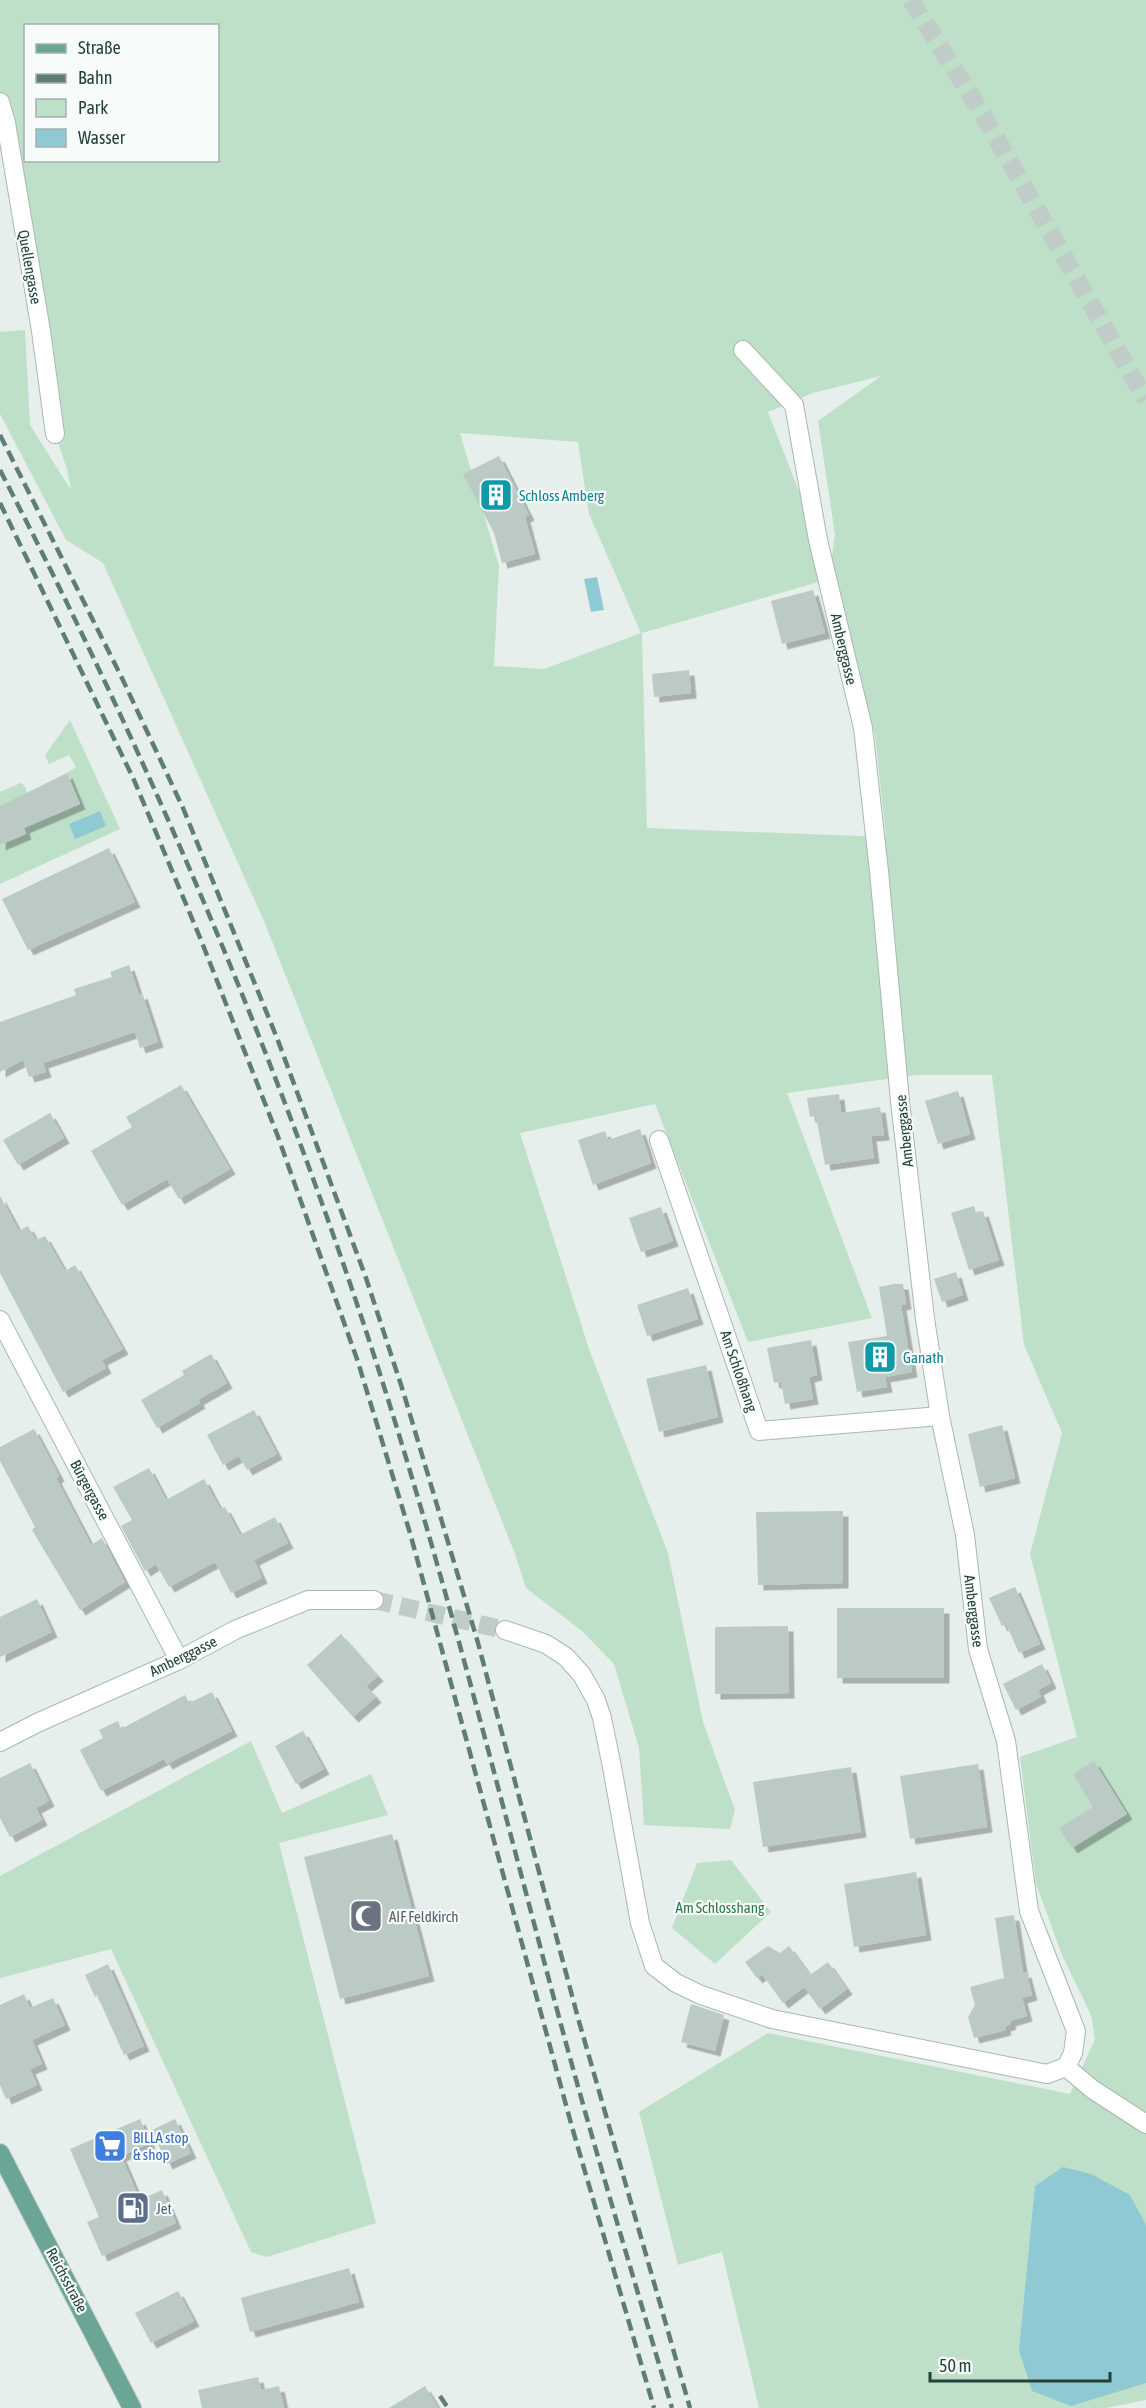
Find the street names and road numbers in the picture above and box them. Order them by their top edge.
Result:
street label: Quellengasse [15,228,45,306]
street label: Amberggasse [828,612,861,687]
street label: Amberggasse [892,1094,916,1168]
street label: Am Schloßhang [717,1328,761,1415]
street label: Bürgergasse [67,1457,113,1523]
street label: Amberggasse [961,1574,987,1648]
street label: Amberggasse [147,1632,220,1680]
street label: Reichsstraße [43,2245,91,2315]

